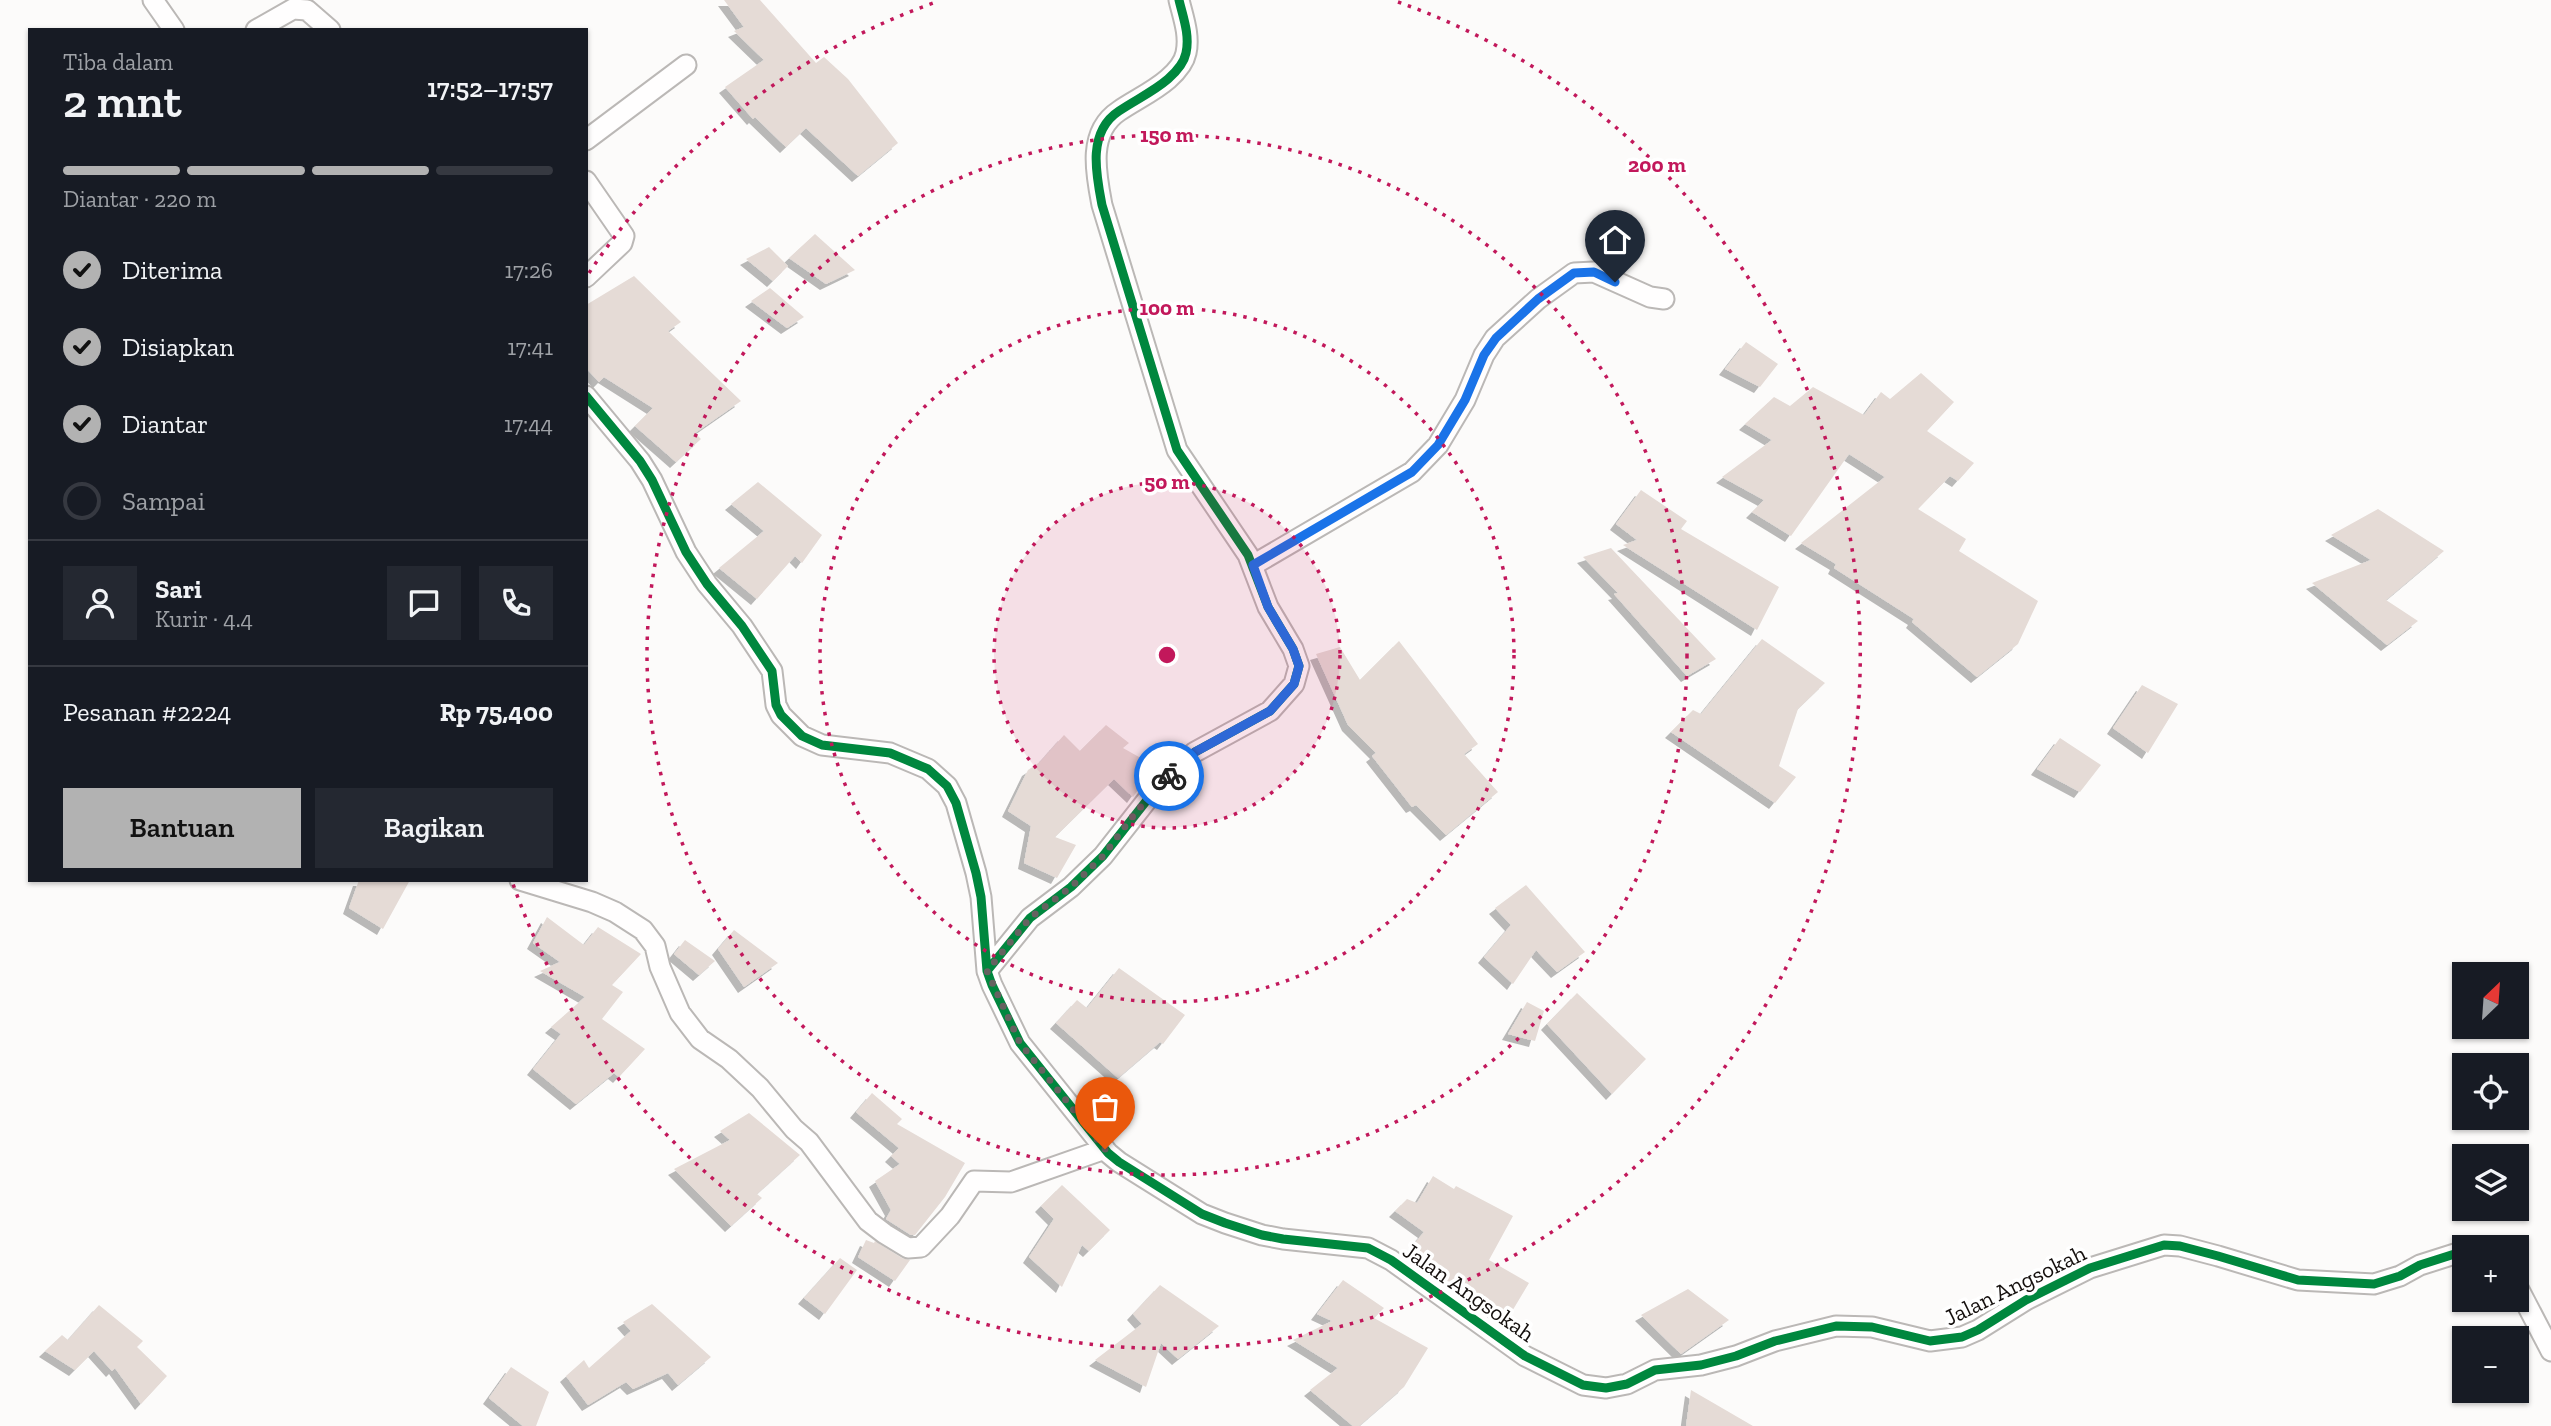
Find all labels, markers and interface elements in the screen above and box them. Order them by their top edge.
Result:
text: Tiba dalam [63,48,173,76]
text: 17:52–17:57 [427,72,553,104]
text: 2 mnt [63,74,182,129]
text: 150 m [1140,122,1195,147]
text: 200 m [1628,152,1686,177]
text: Diantar · 220 m [63,185,216,213]
pin [1585,210,1645,282]
icon: home [1596,221,1634,259]
icon: check [63,251,101,289]
text: Diterima [122,254,223,286]
text: 17:26 [504,256,553,284]
text: 100 m [1140,295,1195,320]
icon: check [63,328,101,366]
text: Disiapkan [122,331,234,363]
text: 17:41 [507,333,553,361]
icon: check [63,405,101,443]
text: Diantar [122,408,208,440]
text: 17:44 [504,410,553,438]
text: 50 m [1144,469,1190,494]
text: Sampai [122,485,205,517]
button: person [63,566,137,640]
button: chat [387,566,461,640]
button: phone [479,566,553,640]
text: Sari [155,573,202,605]
text: Kurir · 4.4 [155,605,253,633]
centre of rings [1155,643,1179,667]
text: Pesanan #2224 [63,696,231,728]
text: Rp 75,400 [440,696,553,728]
courier [1134,741,1204,811]
icon: bike [1150,757,1188,795]
button: Bantuan [63,788,301,868]
button: Bagikan [315,788,553,868]
north arrow [2452,962,2529,1040]
map controls [2452,962,2529,1403]
button: locate [2452,1053,2529,1130]
pin [1075,1077,1135,1149]
icon: bag [1086,1088,1124,1126]
button: layers [2452,1144,2529,1221]
button: + [2452,1235,2529,1312]
street label: Jalan Angsokah [1398,1236,1540,1348]
street label: Jalan Angsokah [1939,1239,2091,1331]
button: − [2452,1326,2529,1403]

